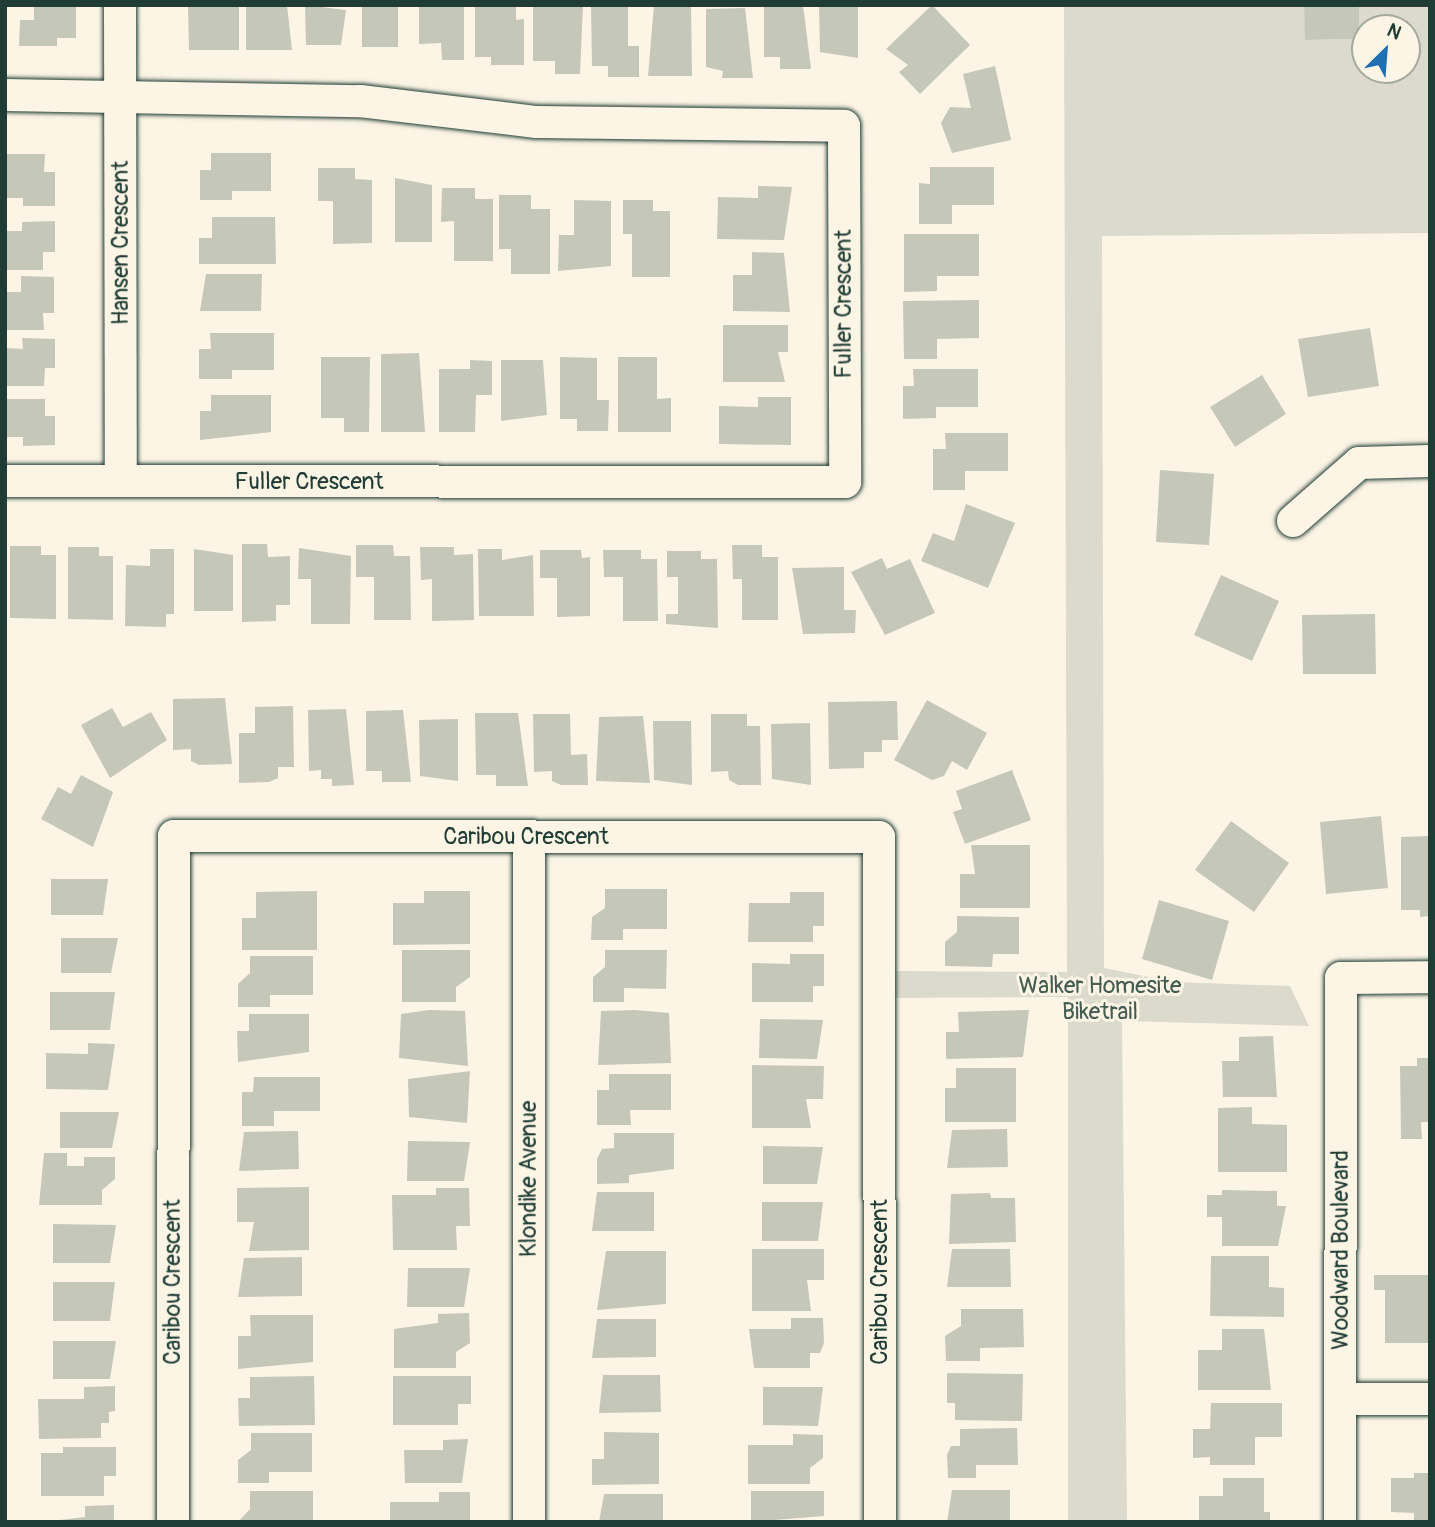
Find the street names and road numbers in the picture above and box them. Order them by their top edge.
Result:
street label: Hansen Crescent [107,161,135,325]
street label: Fuller Crescent [830,229,858,379]
street label: Fuller Crescent [234,468,384,496]
street label: Caribou Crescent [443,823,609,851]
street label: Klondike Avenue [515,1101,543,1257]
street label: Woodward Boulevard [1327,1150,1355,1350]
street label: Caribou Crescent [159,1199,187,1365]
street label: Caribou Crescent [866,1199,894,1365]

